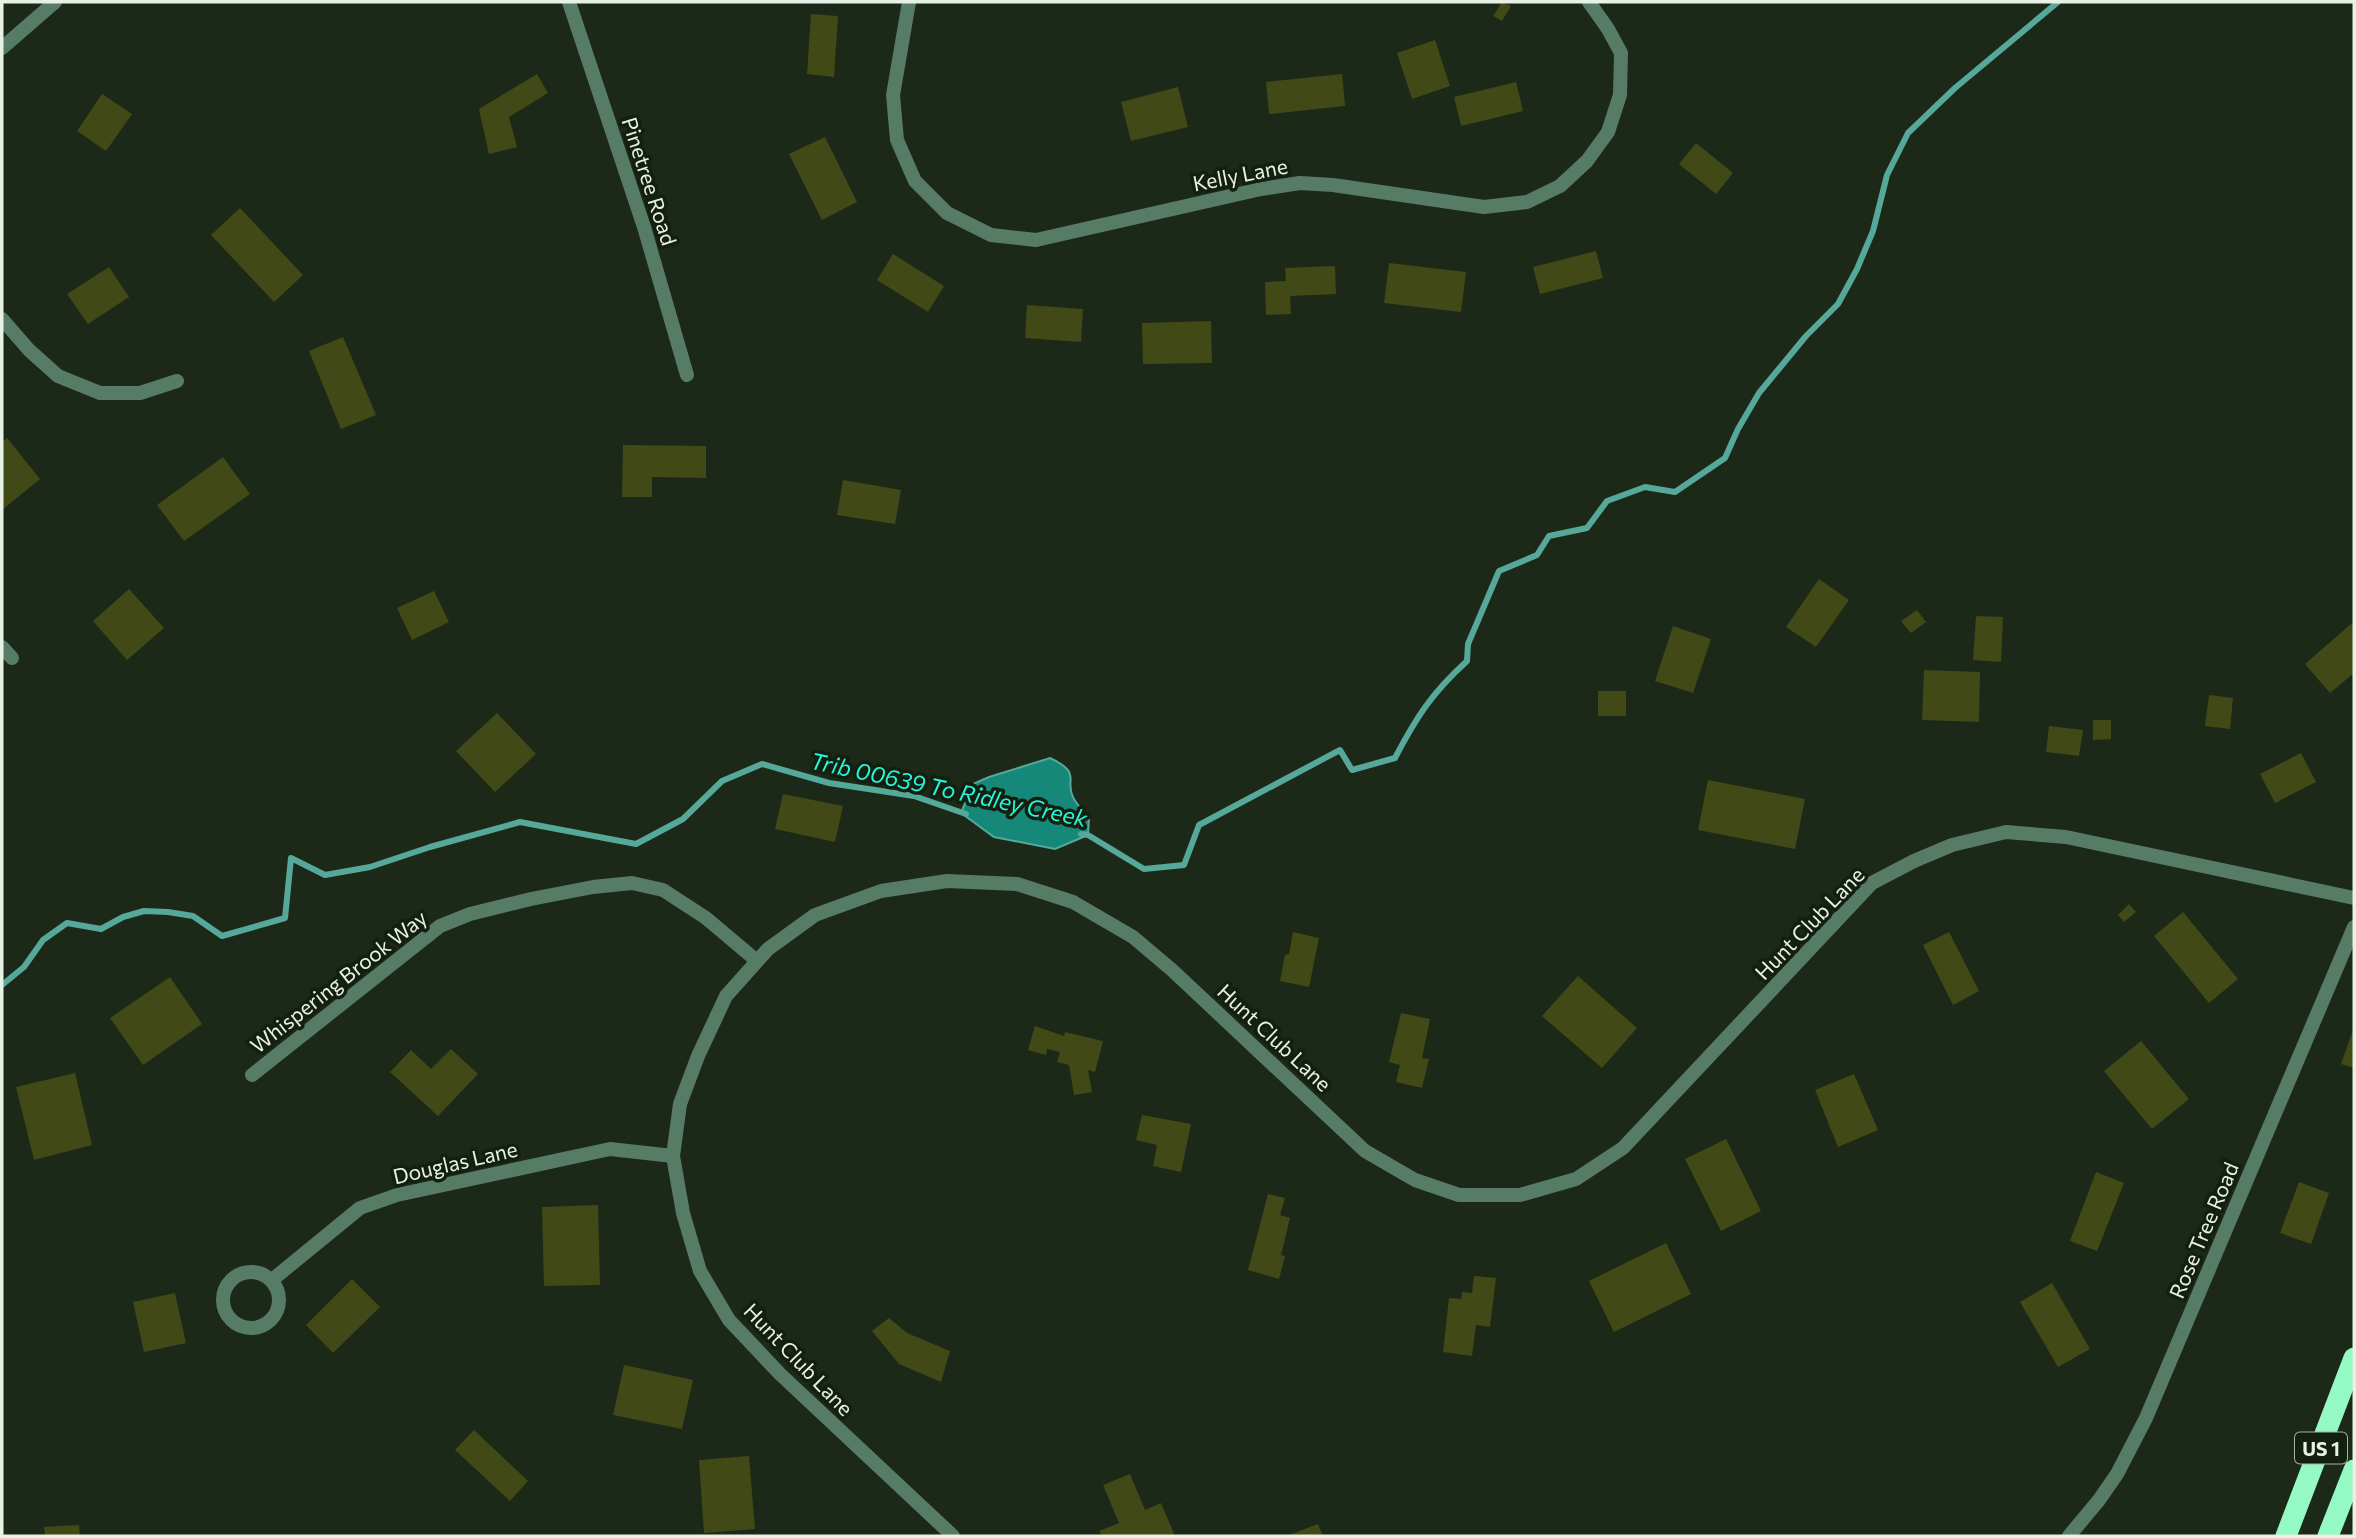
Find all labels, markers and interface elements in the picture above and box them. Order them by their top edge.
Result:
street label: Pinetree Road [618,114,682,248]
street label: Kelly Lane [1190,153,1290,195]
water label: Trib 00639 To Ridley Creek [808,746,1091,832]
street label: Hunt Club Lane [1749,862,1869,984]
street label: Whispering Brook Way [245,904,431,1058]
street label: Hunt Club Lane [1213,978,1337,1096]
street label: Douglas Lane [390,1136,520,1188]
street label: Rose Tree Road [2163,1158,2243,1302]
street label: Hunt Club Lane [739,1298,859,1420]
road number: US 1 [2295,1432,2347,1464]

